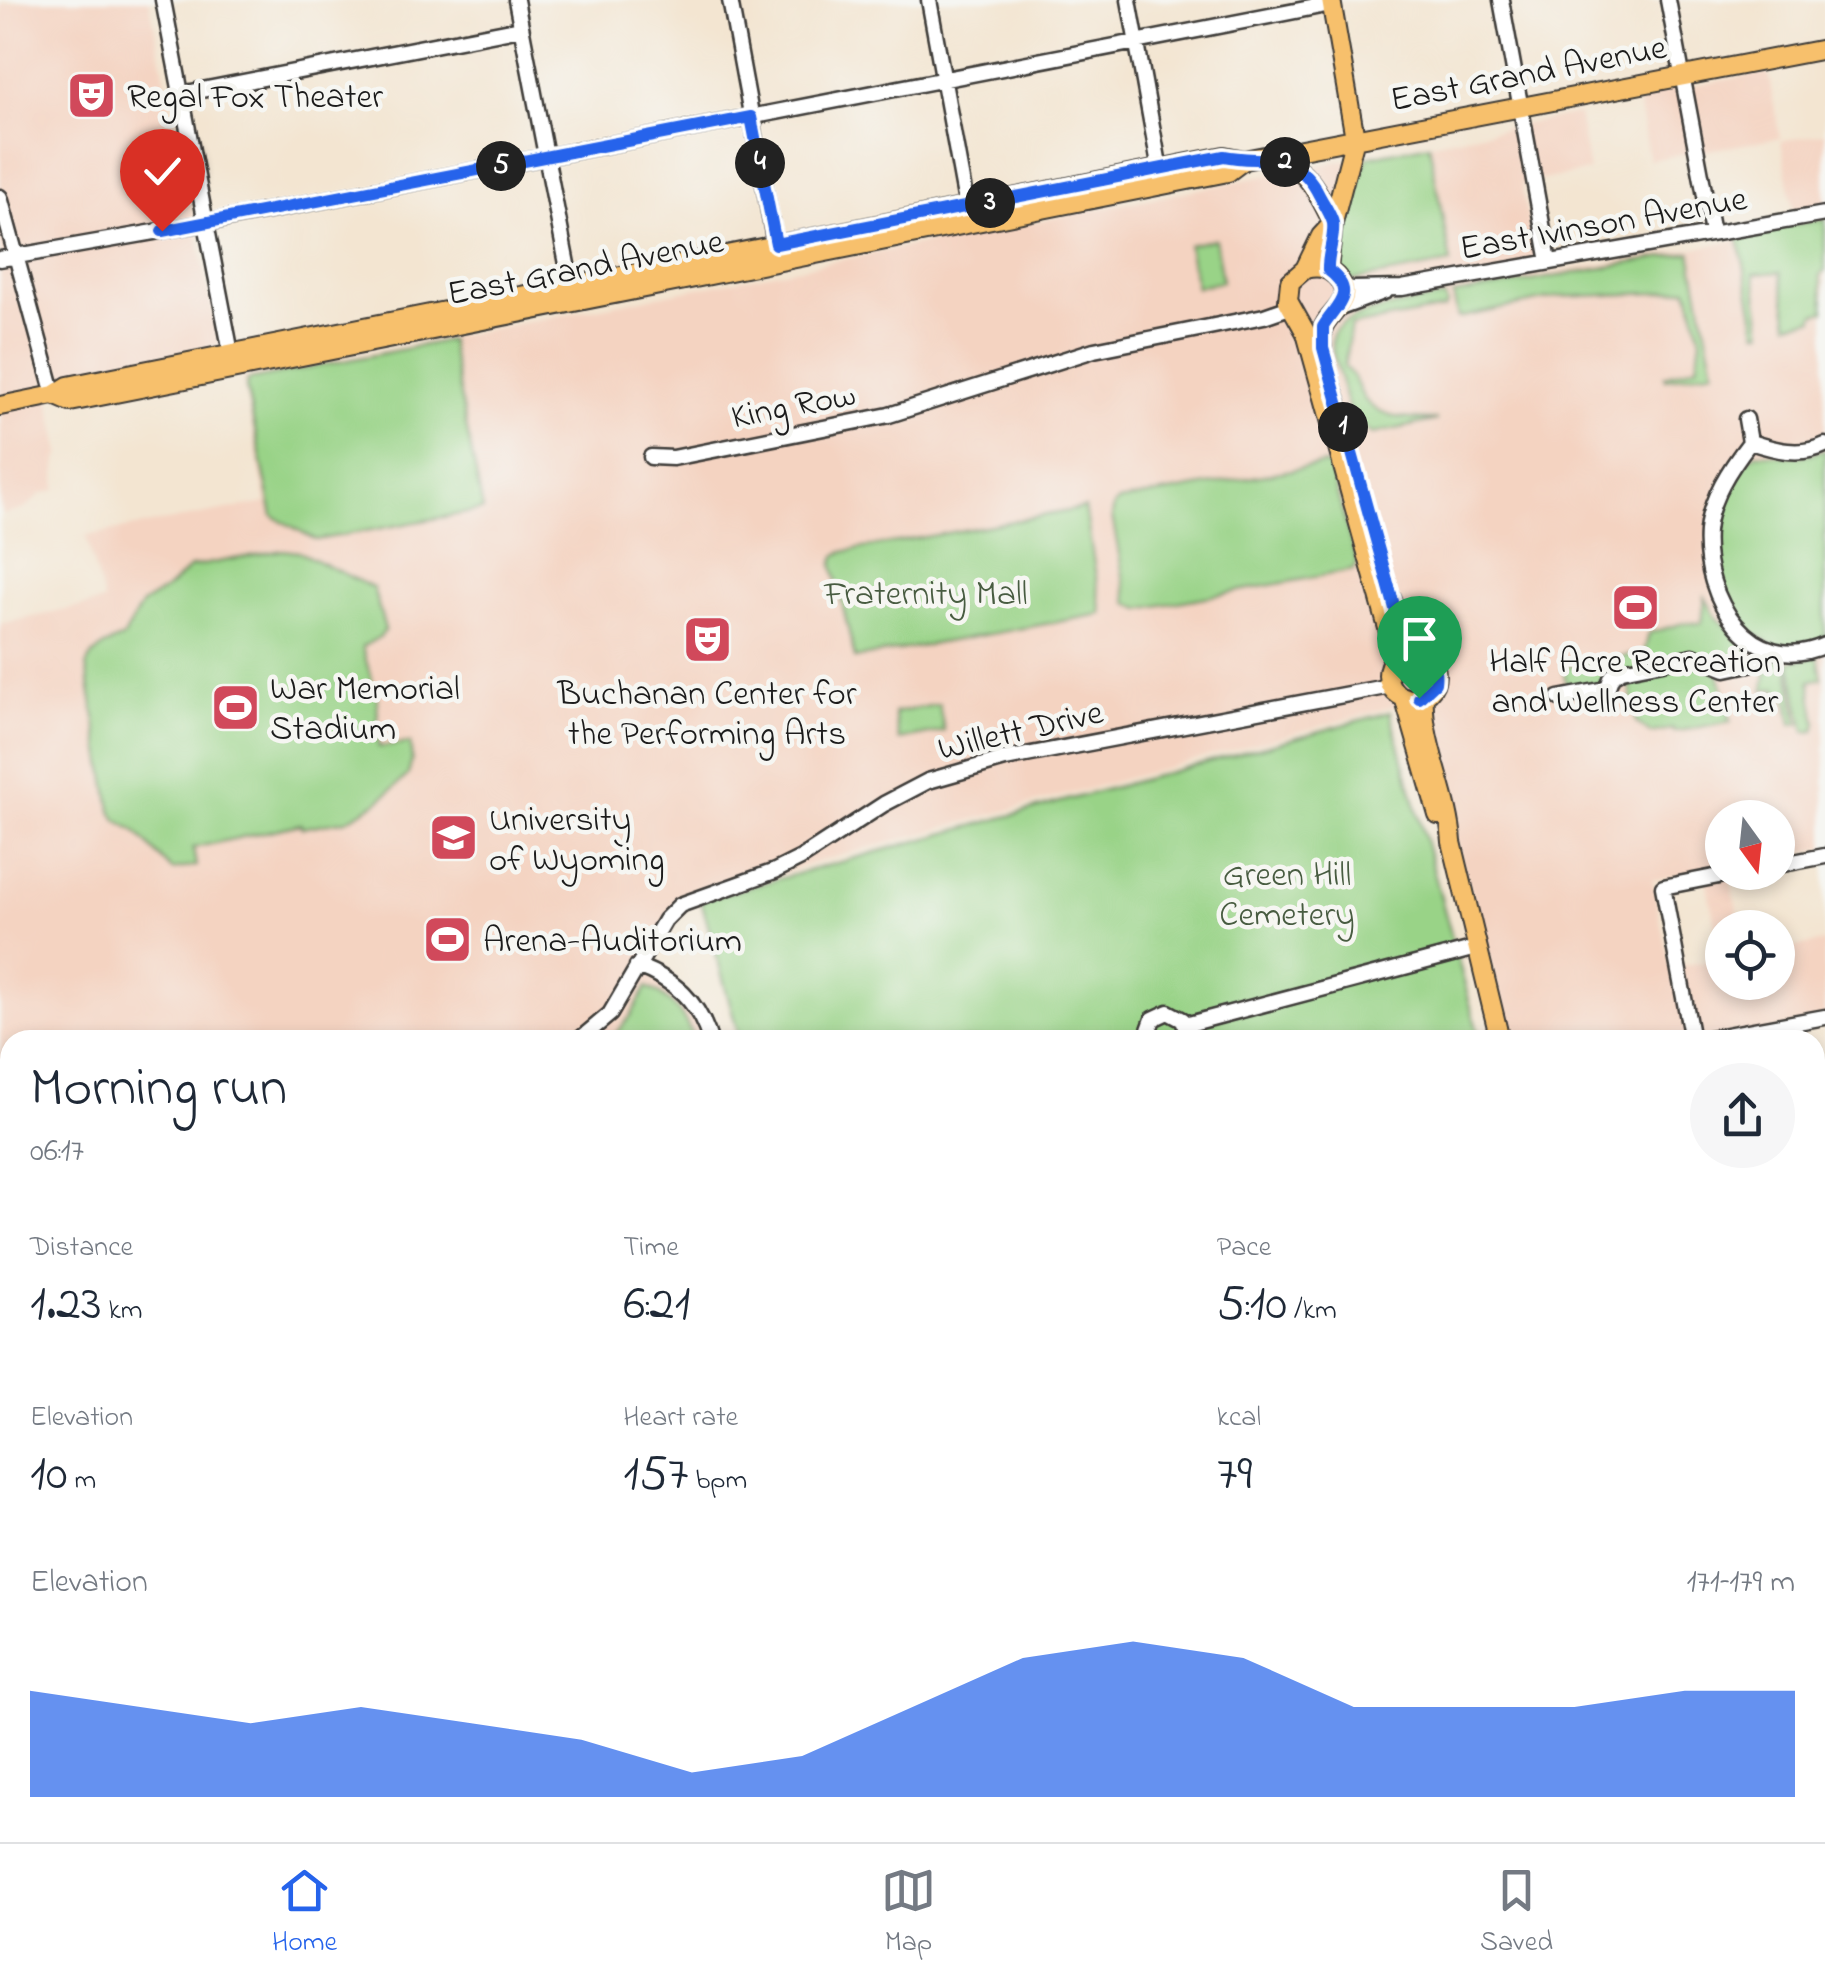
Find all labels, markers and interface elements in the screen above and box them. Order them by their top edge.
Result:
street label: East Grand Avenue [1386,24,1671,127]
theatre icon: Regal Fox Theater [66,69,118,121]
place label: Regal Fox Theater [127,73,383,124]
pin [120,129,205,232]
pin: 2 [1260,137,1310,187]
pin: 4 [735,138,785,188]
pin: 5 [476,141,526,191]
text: 2 [1278,141,1292,182]
text: 4 [754,142,766,183]
icon: check [135,144,190,199]
text: 5 [493,145,509,186]
street label: East Ivinson Avenue [1456,175,1751,276]
pin: 3 [965,178,1015,228]
text: 3 [984,182,996,223]
street label: East Grand Avenue [443,218,728,321]
street label: King Row [727,370,860,444]
pin: 1 [1318,402,1368,452]
text: 1 [1339,406,1347,447]
park label: Fraternity Mall [823,570,1028,621]
sports icon: Half Acre Recreation and Wellness Center [1609,582,1661,634]
pin [1377,596,1462,699]
icon: arrive [1392,611,1447,666]
theatre icon: Buchanan Center for the Performing Arts [681,614,733,666]
place label: Half Acre Recreation and Wellness Center [1489,638,1781,729]
place label: War Memorial Stadium [270,665,460,756]
place label: Buchanan Center for the Performing Arts [556,670,857,761]
sports icon: War Memorial Stadium [209,681,261,733]
street label: Willett Drive [933,689,1109,776]
place label: University of Wyoming [489,796,665,887]
north arrow [1705,800,1795,890]
map controls [1705,800,1795,1000]
school or university icon: University of Wyoming [428,812,480,864]
park label: Green Hill Cemetery [1219,851,1355,942]
button: locate [1705,910,1795,1000]
sports icon: Arena-Auditorium [422,913,474,965]
place label: Arena-Auditorium [483,917,742,968]
text: Morning run [30,1051,287,1131]
button: share [1690,1063,1795,1168]
text: 06:17 [30,1129,84,1176]
text: Distance [30,1228,133,1269]
text: Time [623,1228,679,1269]
text: Pace [1217,1228,1271,1269]
text: 1.23 [30,1269,102,1342]
text: 6:21 [623,1269,690,1342]
text: 5:10 [1217,1269,1287,1342]
text: km [102,1291,143,1332]
text: /km [1287,1291,1337,1332]
text: Elevation [30,1398,133,1439]
text: Heart rate [623,1398,738,1439]
text: kcal [1217,1398,1261,1439]
text: 10 [30,1439,68,1512]
text: 157 [623,1439,688,1512]
text: 79 [1217,1439,1252,1512]
text: m [68,1461,96,1502]
text: bpm [688,1461,747,1502]
text: Elevation [30,1560,148,1607]
text: 171–179 m [1686,1560,1795,1607]
tab: Home [272,1863,337,1964]
tab: Map [881,1863,936,1964]
tab: Saved [1480,1863,1553,1964]

